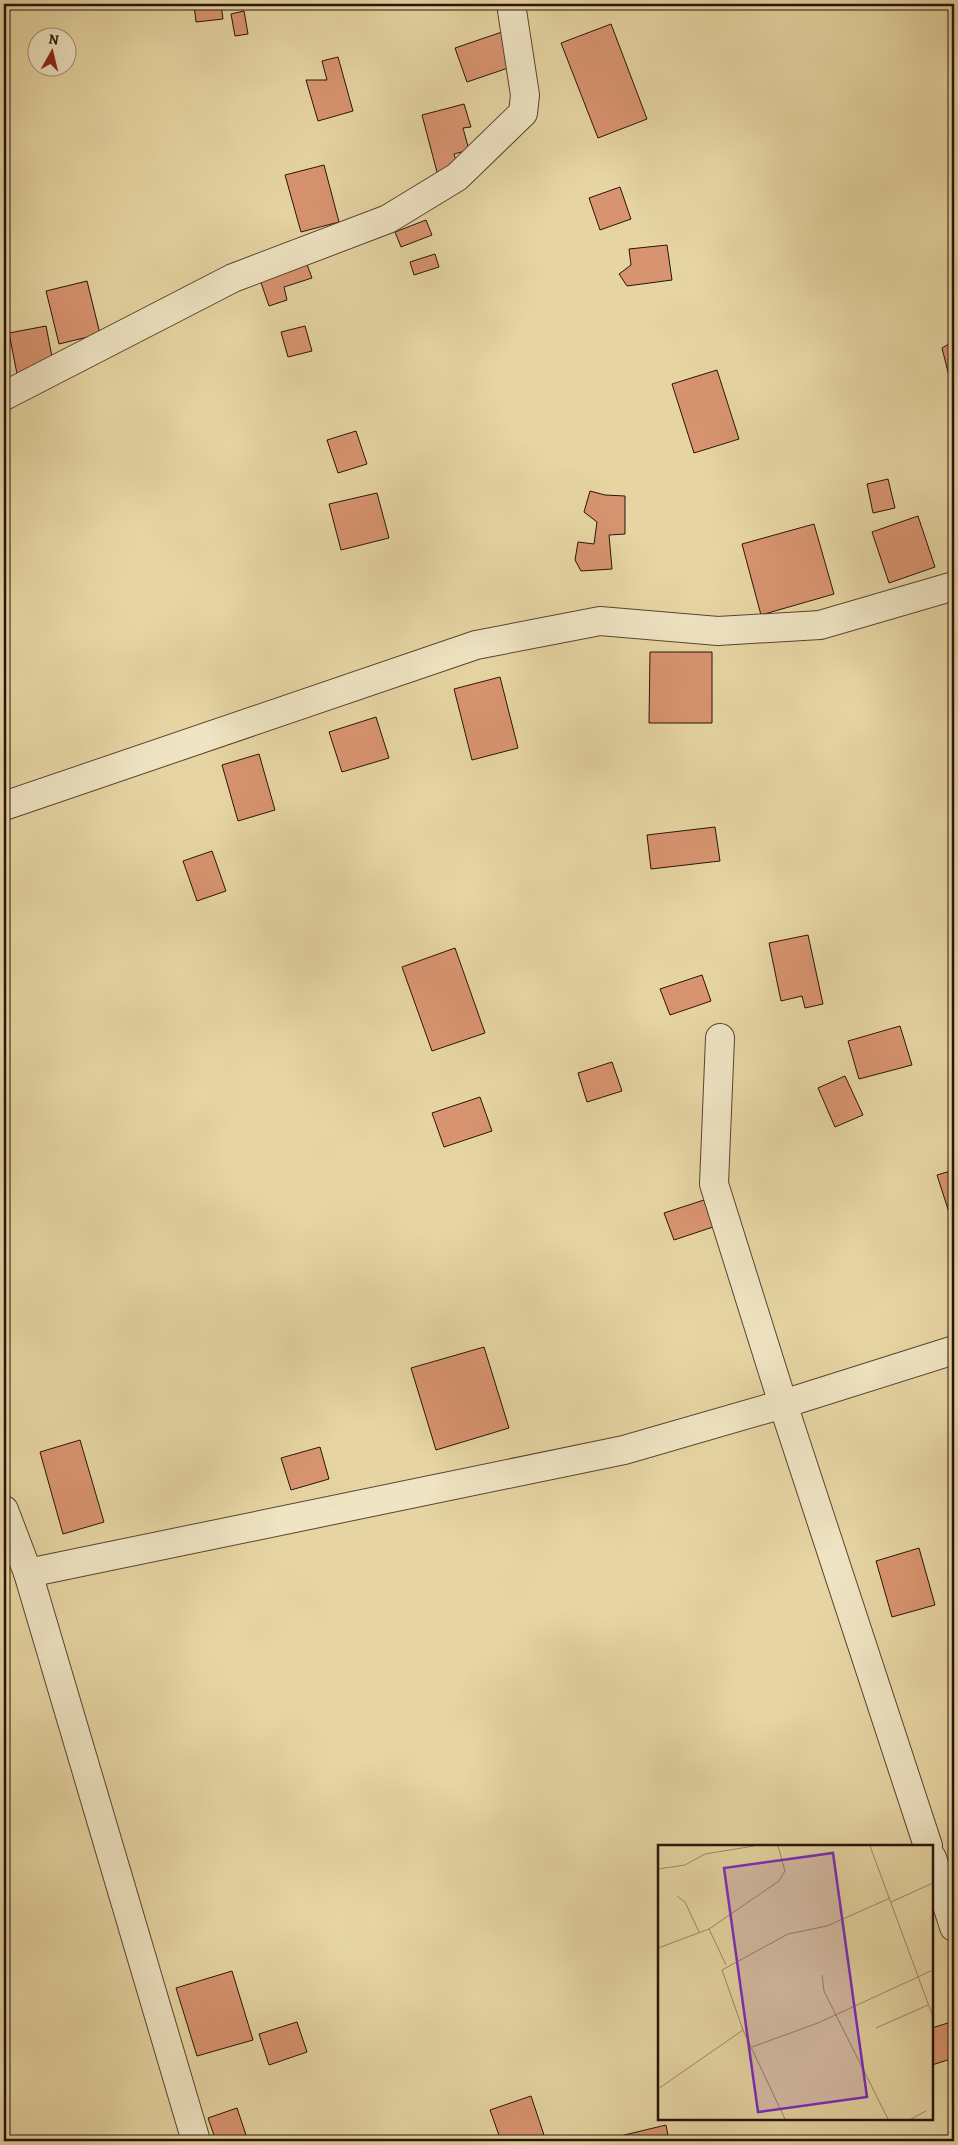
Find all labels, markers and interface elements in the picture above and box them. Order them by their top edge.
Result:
north arrow [28,28,78,78]
text: N [47,30,60,50]
inset map [658,1845,933,2120]

